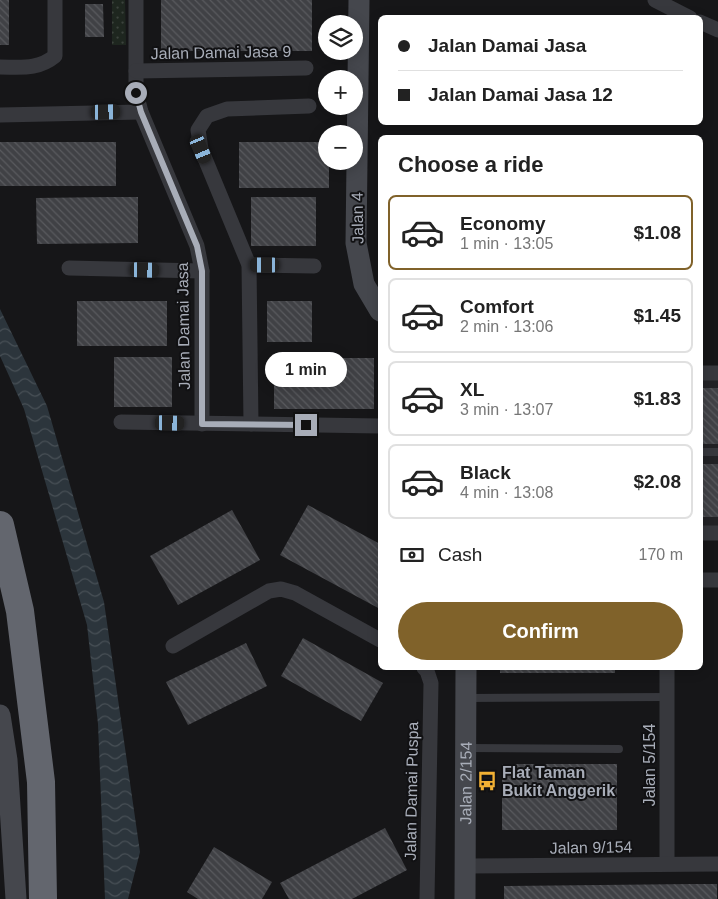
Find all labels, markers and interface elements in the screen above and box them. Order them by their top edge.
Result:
map controls [318,15,363,170]
button: layers [318,15,363,60]
text: Jalan Damai Jasa [428,35,586,56]
street label: Jalan Damai Jasa 9 [151,43,292,62]
button: + [318,70,363,115]
route start [125,82,147,104]
text: Jalan Damai Jasa 12 [428,84,613,105]
car [90,104,121,120]
button: − [318,125,363,170]
car [188,132,213,166]
text: Choose a ride [398,152,543,177]
street label: Jalan 4 [349,192,366,244]
icon: car [400,210,445,255]
text: Economy [460,213,546,234]
text: $1.08 [633,222,681,243]
text: 1 min · 13:05 [460,235,553,252]
car [250,258,280,273]
car [129,262,160,278]
street label: Jalan Damai Jasa [174,262,193,390]
icon: car [400,293,445,338]
text: Comfort [460,296,534,317]
text: $1.45 [633,305,681,326]
text: 2 min · 13:06 [460,318,553,335]
callout: 1 min [265,352,347,388]
text: 1 min [285,361,327,378]
icon: car [400,376,445,421]
text: XL [460,379,484,400]
text: $1.83 [633,388,681,409]
text: 3 min · 13:07 [460,401,553,418]
route end [295,414,317,436]
car [154,415,185,431]
icon: car [400,459,445,504]
text: Black [460,462,511,483]
text: $2.08 [633,471,681,492]
text: 4 min · 13:08 [460,484,553,501]
icon: cash [398,541,426,569]
text: Cash [438,544,482,565]
text: 170 m [639,546,683,563]
button: Confirm [398,602,683,660]
street label: Jalan Damai Puspa [402,721,421,861]
street label: Jalan 5/154 [641,724,658,806]
street label: Jalan 2/154 [457,741,475,824]
place label: Flat Taman Bukit Anggerik [502,764,615,799]
bus stop icon: Flat Taman Bukit Anggerik [476,770,498,792]
street label: Jalan 9/154 [549,838,633,857]

